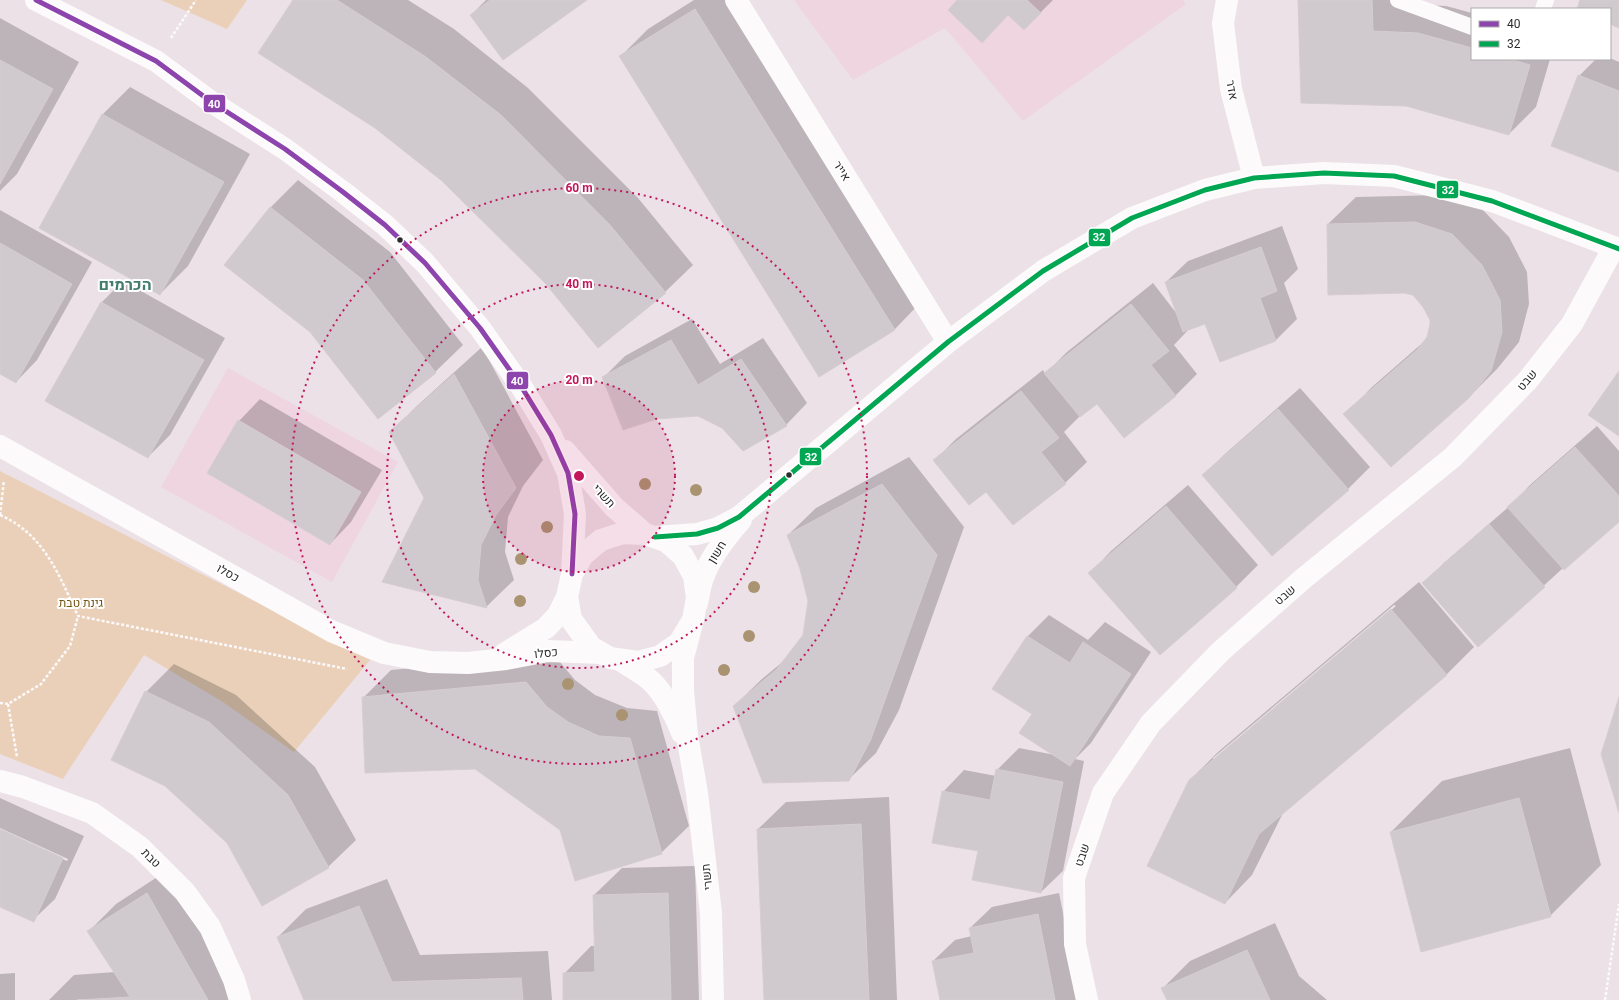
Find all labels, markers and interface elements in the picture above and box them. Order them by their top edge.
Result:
legend [1471,8,1611,60]
text: 40 [1507,17,1521,31]
text: 32 [1507,37,1521,51]
street label: אדר [1223,79,1241,101]
line badge: 40 [203,94,226,113]
text: 40 [208,98,220,111]
street label: אייר [831,158,854,184]
line badge: 32 [1436,180,1459,199]
text: 60 m [565,181,593,195]
text: 32 [1442,184,1454,197]
line badge: 32 [1088,228,1111,247]
text: 32 [1093,231,1105,244]
unlabelled marker [395,235,405,245]
district label: הכרמים [98,275,152,294]
text: 40 m [565,277,593,291]
street label: שבט [1514,367,1540,393]
line badge: 40 [506,371,529,390]
text: 20 m [565,373,593,387]
text: 40 [511,375,523,388]
line badge: 32 [799,447,822,466]
text: 32 [805,451,817,464]
centre of rings [572,469,586,483]
unlabelled marker [784,470,794,480]
street label: תשרי [590,482,618,510]
street label: חשון [705,538,729,566]
street label: כסלו [214,561,242,585]
street label: שבט [1272,582,1298,608]
park label: גינת טבת [59,596,104,610]
street label: כסלו [533,645,559,661]
street label: שבט [1072,842,1092,868]
street label: טבת [139,846,163,870]
street label: תשרי [699,863,715,891]

